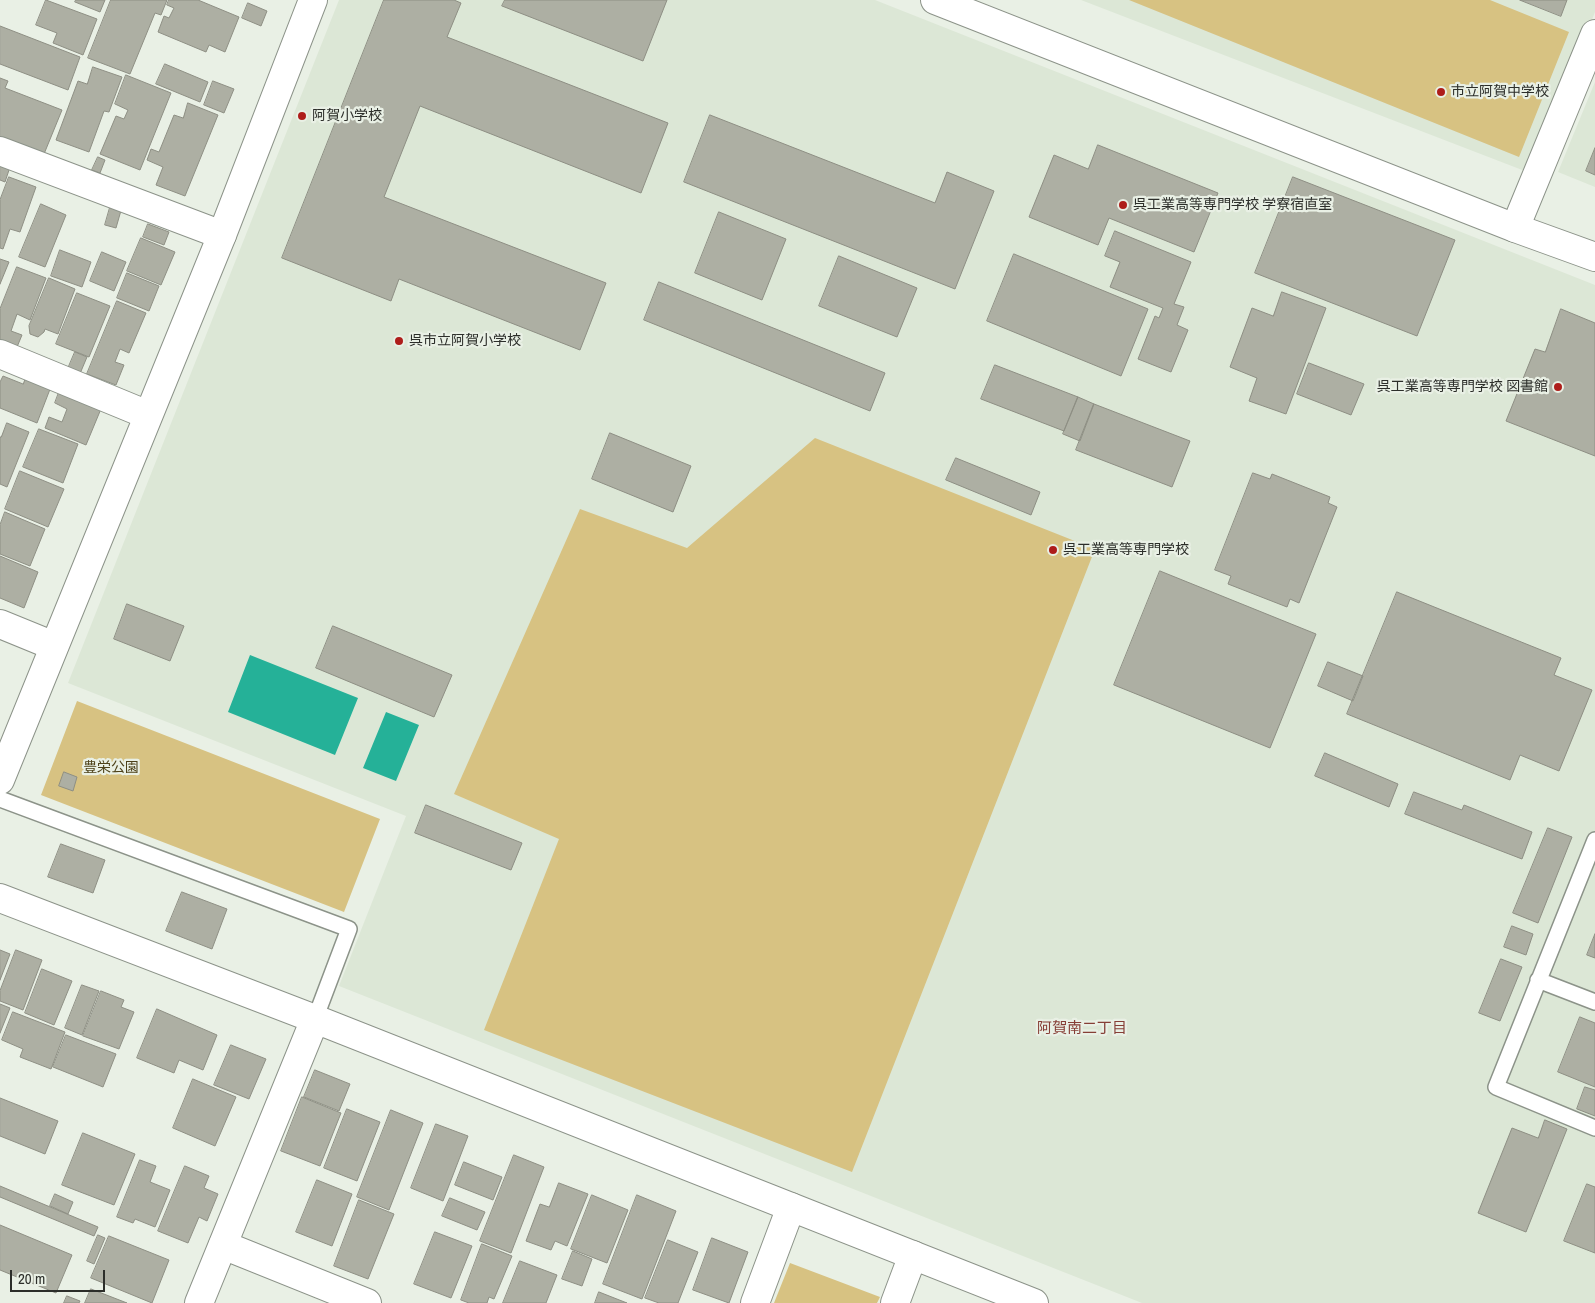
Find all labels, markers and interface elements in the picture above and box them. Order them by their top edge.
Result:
place label: 市立阿賀中学校 [1451,84,1549,100]
marker: 市立阿賀中学校 [1435,86,1447,98]
place label: 阿賀小学校 [312,108,382,124]
marker: 阿賀小学校 [296,110,308,122]
place label: 呉工業高等専門学校 学寮宿直室 [1133,197,1332,213]
marker: 呉工業高等専門学校 学寮宿直室 [1117,199,1129,211]
place label: 呉市立阿賀小学校 [409,333,521,349]
marker: 呉市立阿賀小学校 [393,335,405,347]
place label: 呉工業高等専門学校 図書館 [1377,379,1548,395]
marker: 呉工業高等専門学校 図書館 [1552,381,1564,393]
place label: 呉工業高等専門学校 [1063,542,1189,558]
marker: 呉工業高等専門学校 [1047,544,1059,556]
park label: 豊栄公園 [83,760,139,776]
district label: 阿賀南二丁目 [1037,1020,1127,1038]
scale bar [12,1260,108,1292]
text: 20 m [18,1268,45,1289]

